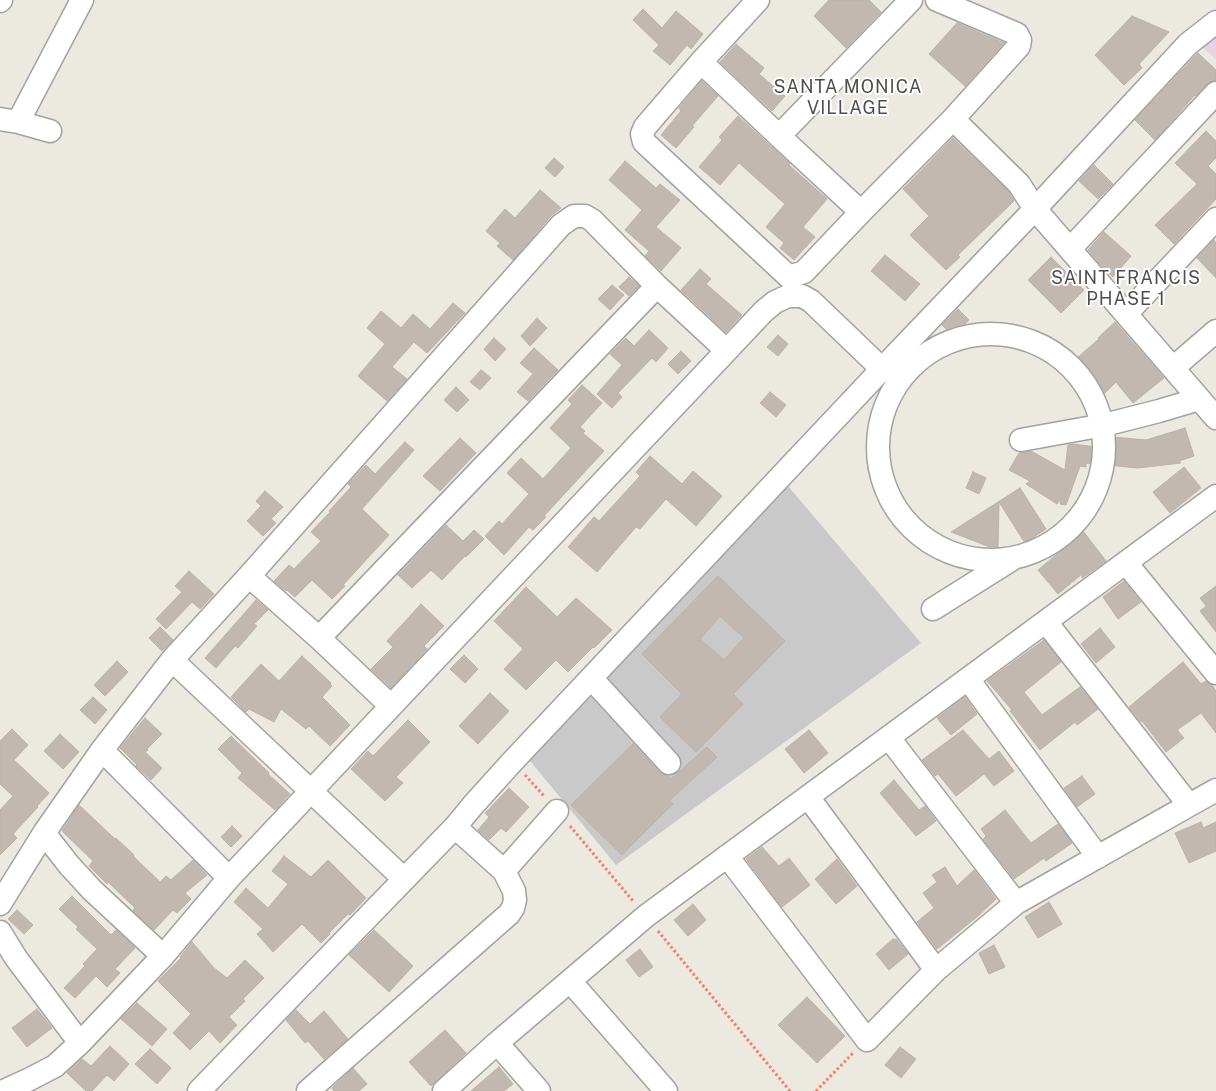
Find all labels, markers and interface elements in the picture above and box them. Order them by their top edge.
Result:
district label: SANTA MONICA VILLAGE [772,76,924,118]
district label: SAINT FRANCIS PHASE 1 [1049,267,1203,310]

